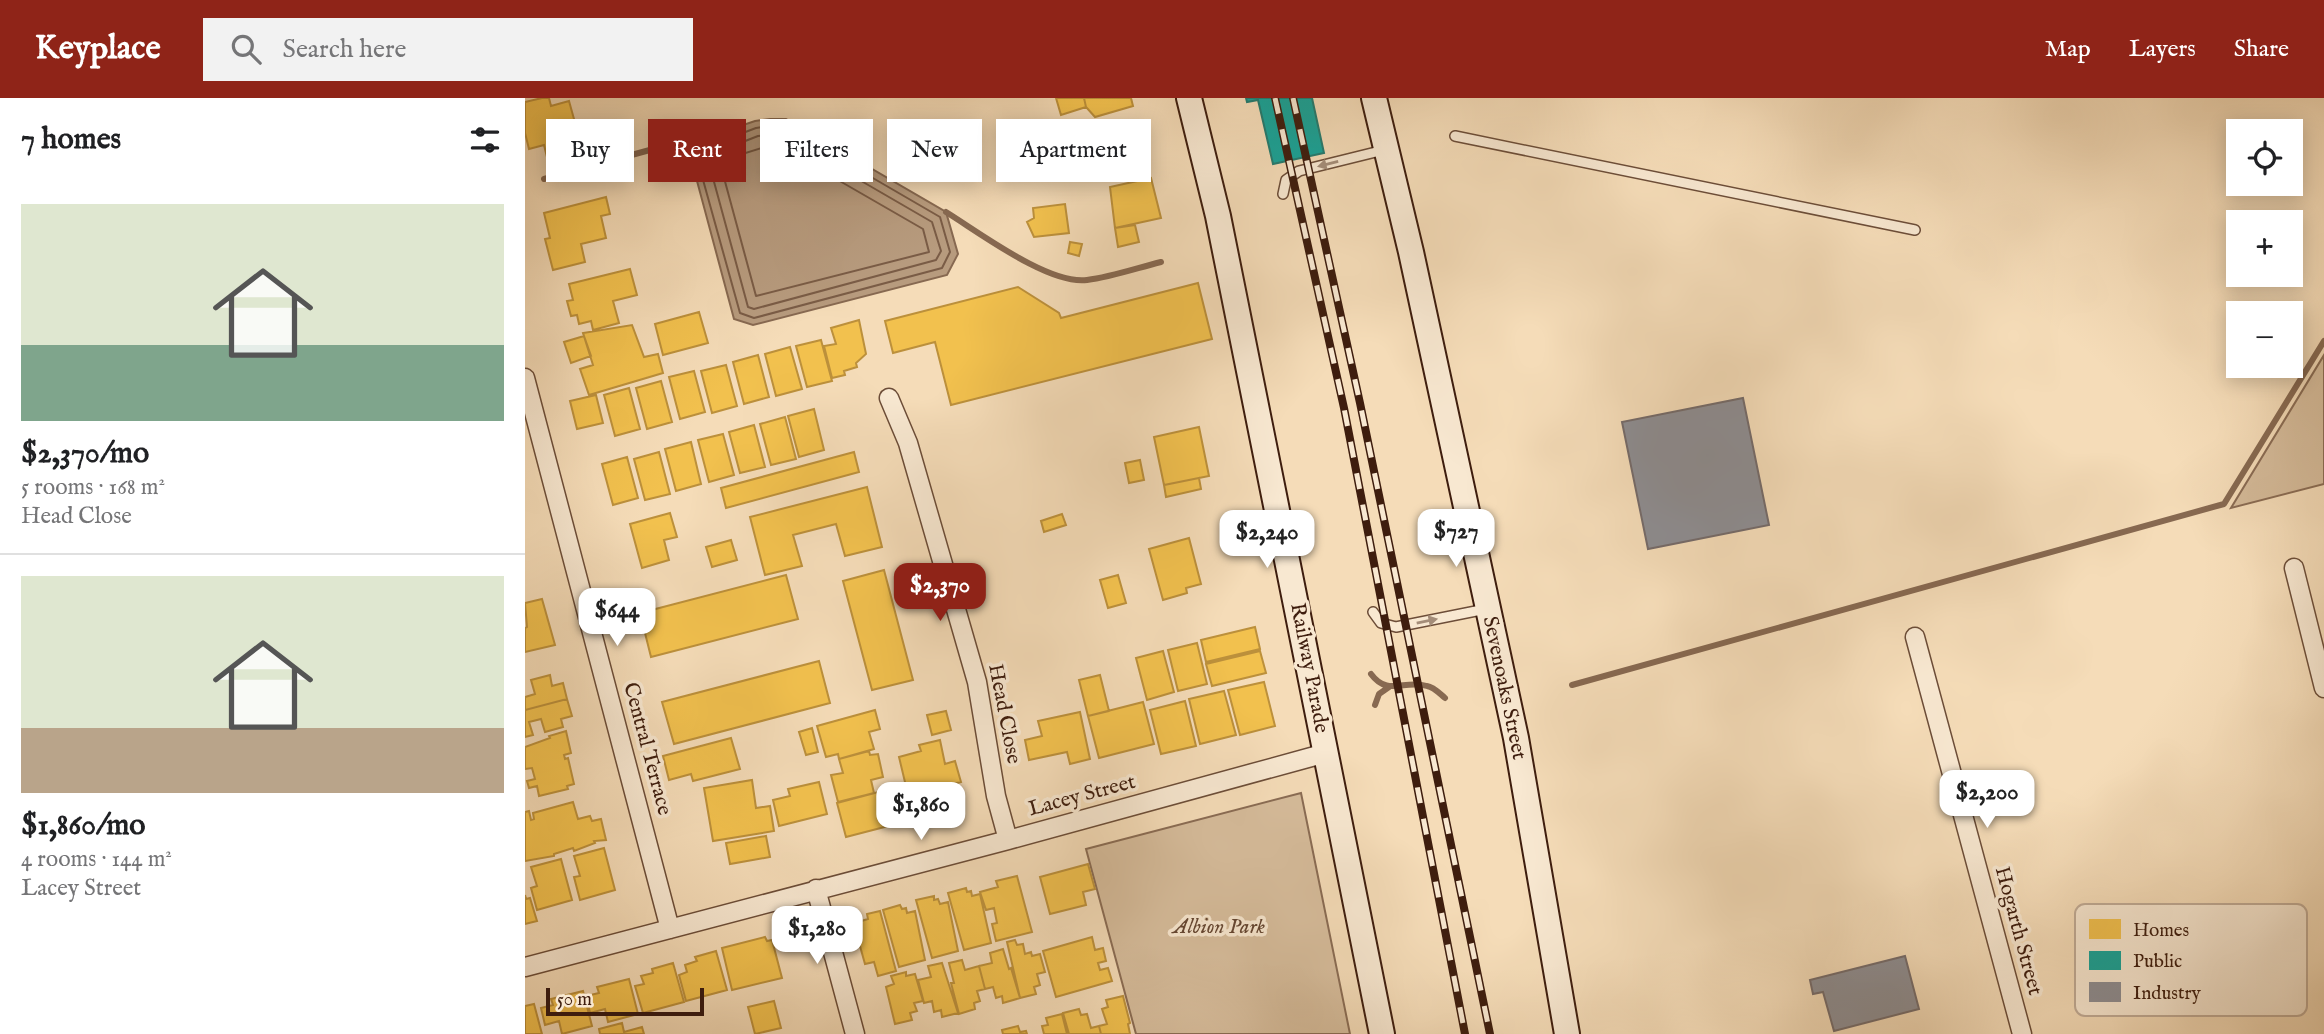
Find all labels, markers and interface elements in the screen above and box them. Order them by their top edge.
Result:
search box [203,18,693,81]
text: Keyplace [35,28,161,70]
icon: search [227,30,265,68]
text: Search here [283,33,407,66]
text: Map [2045,34,2091,65]
text: Layers [2129,34,2196,65]
text: Share [2234,34,2289,65]
chip: Buy [546,119,634,182]
chip: Rent [648,119,746,182]
chip: Filters [760,119,873,182]
chip: New [887,119,982,182]
chip: Apartment [996,119,1151,182]
map controls [2226,119,2303,378]
button: locate [2226,119,2303,196]
text: 7 homes [21,121,121,159]
icon: filters [466,121,504,159]
one-way arrow [1317,159,1339,170]
button: + [2226,210,2303,287]
icon: home [200,250,326,376]
button: − [2226,301,2303,378]
text: $2,370/mo [21,435,149,473]
text: 5 rooms · 168 m² [21,473,165,502]
text: Head Close [21,502,132,531]
pin: $2,240 [1210,510,1324,570]
pin: $727 [1415,510,1497,569]
text: $727 [1434,517,1478,546]
text: $2,240 [1235,518,1299,547]
pin: $2,370 [883,564,997,623]
text: $2,370 [910,571,970,600]
pin: $644 [576,588,658,648]
text: $644 [595,596,640,625]
street label: Railway Parade [1283,601,1335,736]
street label: Sevenoaks Street [1476,614,1532,762]
one-way arrow [1416,615,1438,626]
icon: home [200,622,326,748]
street label: Head Close [981,662,1027,767]
street label: Central Terrace [616,680,678,819]
street label: Lacey Street [1026,769,1138,823]
pin: $2,200 [1930,770,2044,830]
text: $2,200 [1955,778,2019,807]
pin: $1,860 [864,782,978,842]
text: $1,860 [892,790,950,819]
text: $1,860/mo [21,807,145,845]
text: 4 rooms · 144 m² [21,845,172,874]
street label: Hogarth Street [1988,864,2048,998]
text: Lacey Street [21,874,141,903]
legend [2075,904,2307,1016]
pin: $1,280 [760,906,874,966]
text: $1,280 [788,914,846,943]
park label: Albion Park [1171,914,1266,941]
text: Homes [2133,919,2189,943]
text: Public [2133,950,2182,974]
text: Industry [2133,982,2201,1006]
scale bar [546,985,703,1017]
text: 50 m [557,988,592,1012]

